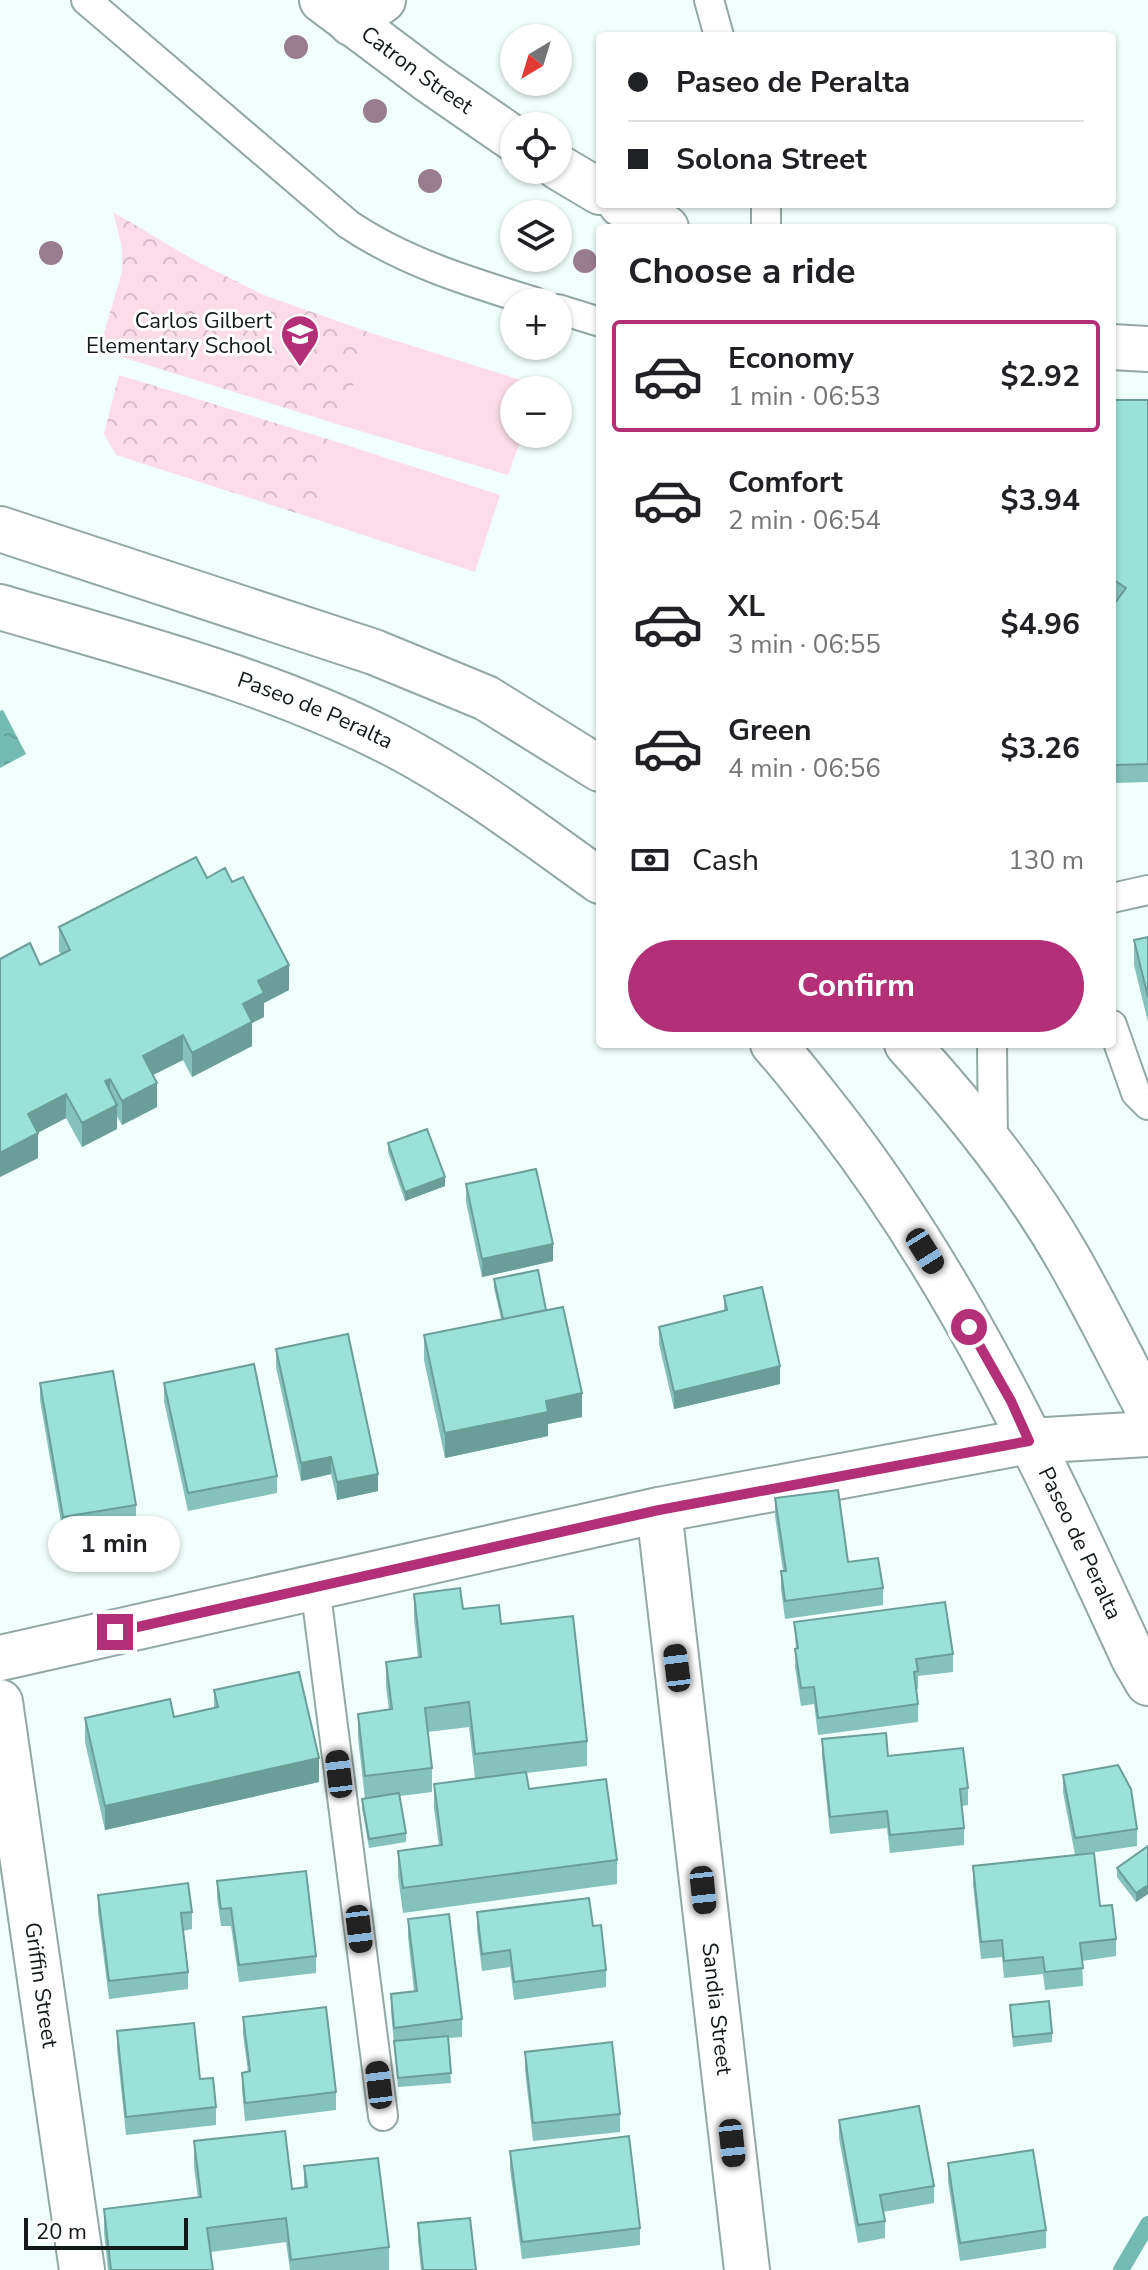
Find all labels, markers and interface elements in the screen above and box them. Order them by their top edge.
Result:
street label: Catron Street [355,19,479,121]
north arrow [500,24,572,96]
map controls [500,24,572,448]
text: Paseo de Peralta [676,62,910,103]
button: locate [500,112,572,184]
text: Solona Street [676,139,867,180]
button: layers [500,200,572,272]
text: Choose a ride [628,247,856,296]
button: + [500,288,572,360]
place label: Carlos Gilbert Elementary School [86,306,272,361]
school or university icon: Carlos Gilbert Elementary School [279,313,321,368]
text: Economy [728,338,854,379]
icon: car [632,340,704,412]
text: $2.92 [1001,356,1080,397]
button: − [500,376,572,448]
text: 1 min · 06:53 [728,379,881,414]
text: Comfort [728,462,843,503]
icon: car [632,464,704,536]
text: $3.94 [1001,480,1080,521]
text: 2 min · 06:54 [728,503,881,538]
text: XL [728,586,765,627]
icon: car [632,588,704,660]
text: $4.96 [1001,604,1080,645]
text: 3 min · 06:55 [728,627,881,662]
street label: Paseo de Peralta [233,665,398,756]
text: Green [728,710,812,751]
icon: car [632,712,704,784]
text: $3.26 [1001,728,1080,769]
text: 4 min · 06:56 [728,751,881,786]
icon: cash [628,838,672,882]
text: Cash [692,840,759,881]
text: 130 m [1008,843,1084,878]
button: Confirm [628,940,1084,1032]
car [902,1224,948,1278]
route start [951,1309,987,1345]
street label: Paseo de Peralta [1031,1462,1129,1625]
callout: 1 min [49,1516,181,1572]
text: 1 min [80,1526,148,1561]
route end [97,1614,133,1650]
car [662,1643,692,1693]
car [324,1749,354,1799]
car [689,1865,717,1915]
car [344,1904,374,1954]
street label: Griffin Street [17,1920,65,2050]
street label: Sandia Street [694,1941,739,2077]
car [364,2060,394,2110]
car [718,2118,746,2168]
scale bar [24,2214,188,2250]
text: 20 m [36,2217,87,2247]

